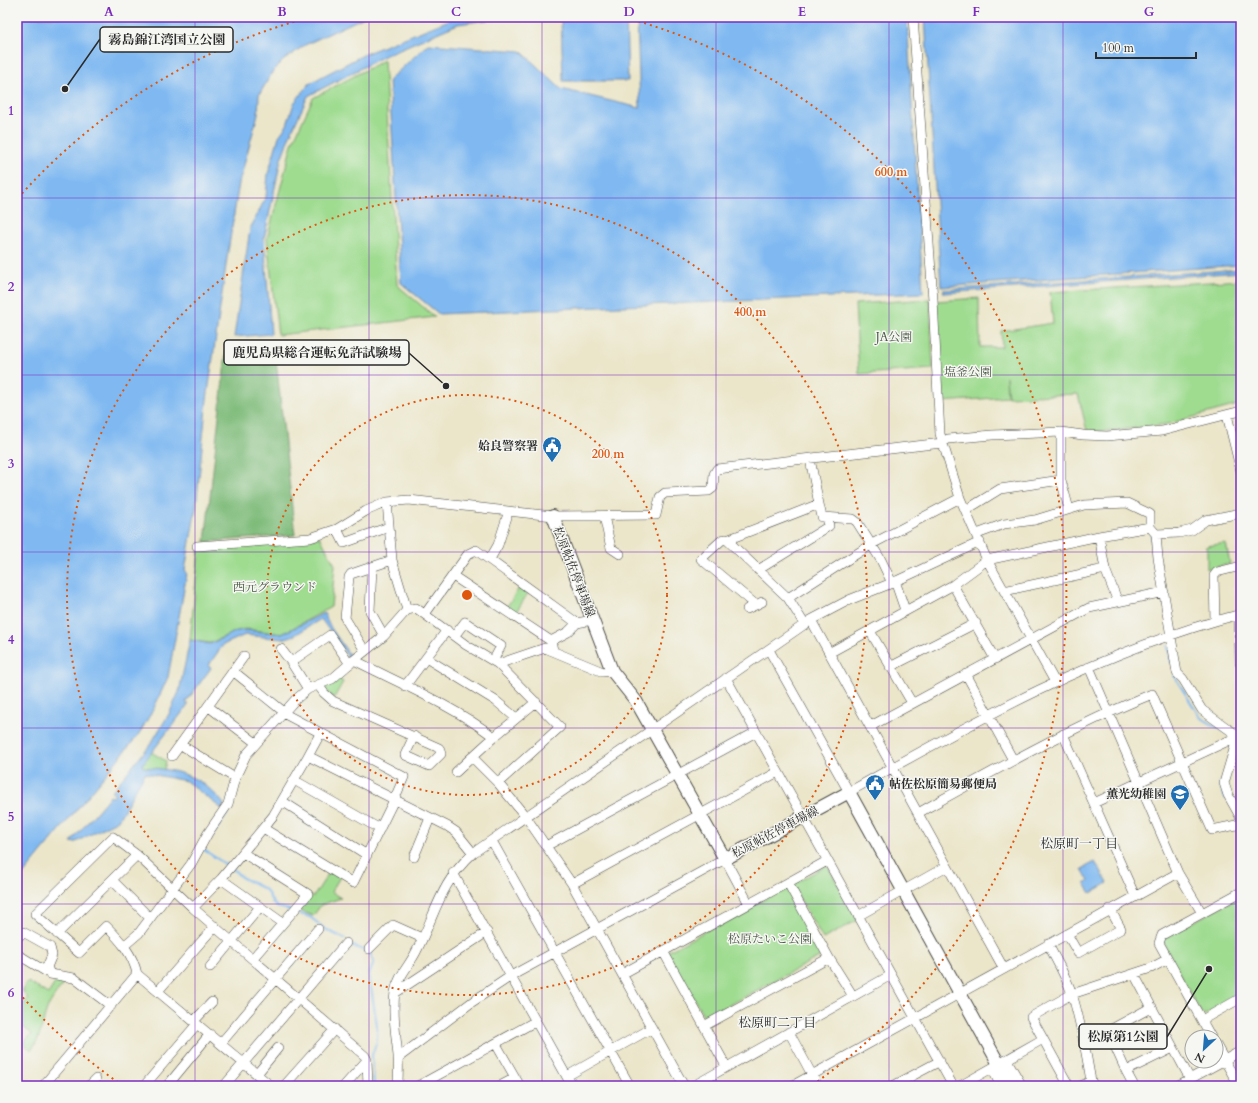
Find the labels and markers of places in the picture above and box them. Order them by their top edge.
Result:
callout: 霧島錦江湾国立公園 [100,27,233,52]
callout: 鹿児島県総合運転免許試験場 [224,340,409,365]
public building icon: 姶良警察署 [541,435,563,463]
place label: 姶良警察署 [478,438,538,454]
centre of rings [460,588,474,602]
public building icon: 帖佐松原簡易郵便局 [864,773,886,801]
place label: 帖佐松原簡易郵便局 [889,776,997,792]
school or university icon: 薫光幼稚園 [1169,783,1191,811]
place label: 薫光幼稚園 [1106,786,1166,802]
callout: 松原第1公園 [1079,1024,1167,1049]

